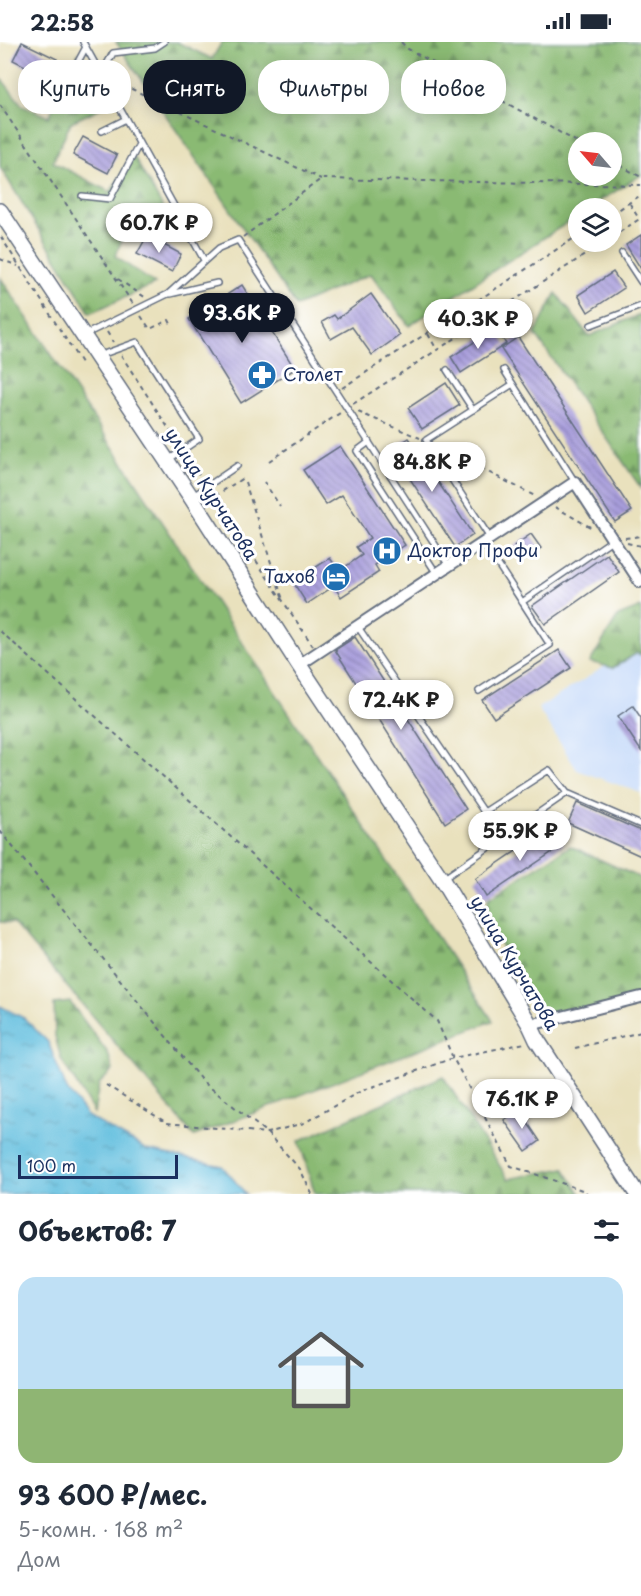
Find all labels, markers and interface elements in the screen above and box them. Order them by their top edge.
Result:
text: 22:58 [30,5,94,38]
chip: Купить [18,60,131,114]
chip: Снять [143,60,246,114]
chip: Фильтры [258,60,389,114]
chip: Новое [401,60,506,114]
north arrow [568,132,622,186]
map controls [568,132,622,252]
button: layers [568,198,622,252]
pin: 60.7K ₽ [104,203,214,254]
text: 60.7K ₽ [120,207,198,237]
pin: 93.6K ₽ [187,293,297,344]
text: 93.6K ₽ [203,297,281,327]
pin: 40.3K ₽ [423,299,533,350]
text: 40.3K ₽ [438,303,518,333]
pharmacy icon: Столет [246,359,278,391]
place label: Столет [283,360,343,387]
street label: улица Курчатова [159,422,266,565]
pin: 84.8K ₽ [377,442,487,493]
text: 84.8K ₽ [393,446,471,476]
hospital icon: Доктор Профи [371,535,403,567]
place label: Доктор Профи [407,536,538,563]
hotel icon: Тахов [320,561,352,593]
place label: Тахов [263,562,315,589]
pin: 72.4K ₽ [346,680,456,731]
text: 72.4K ₽ [363,684,439,714]
pin: 55.9K ₽ [465,811,575,862]
text: 55.9K ₽ [482,815,558,845]
street label: улица Курчатова [464,890,567,1036]
pin: 76.1K ₽ [467,1079,577,1130]
text: 76.1K ₽ [486,1083,558,1113]
scale bar [18,1152,178,1180]
text: 100 m [27,1153,76,1177]
text: Объектов: 7 [18,1211,176,1250]
icon: filters [590,1214,623,1247]
icon: home [267,1316,375,1424]
text: 93 600 ₽/мес. [18,1475,207,1514]
text: 5-комн. · 168 m² [18,1514,183,1544]
text: Дом [18,1544,61,1574]

